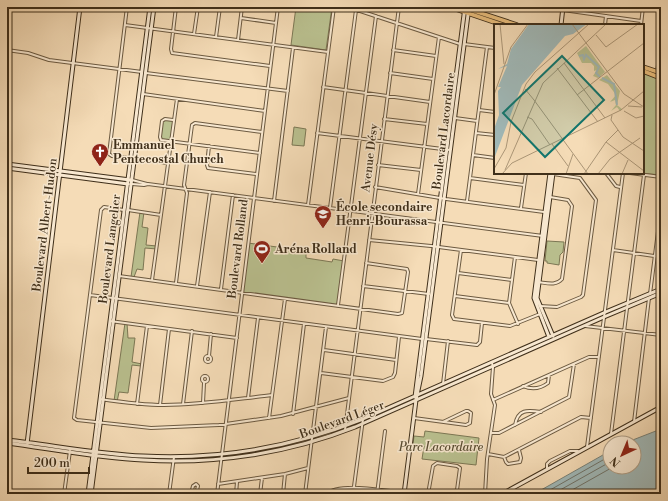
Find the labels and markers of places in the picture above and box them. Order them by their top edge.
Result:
place label: Emmanuel Pentecostal Church [113,138,224,167]
church icon: Emmanuel Pentecostal Church [90,142,110,167]
place label: École secondaire Henri-Bourassa [336,198,433,229]
school or university icon: École secondaire Henri-Bourassa [313,204,333,229]
sports icon: Aréna Rolland [252,239,272,264]
place label: Aréna Rolland [274,242,357,257]

